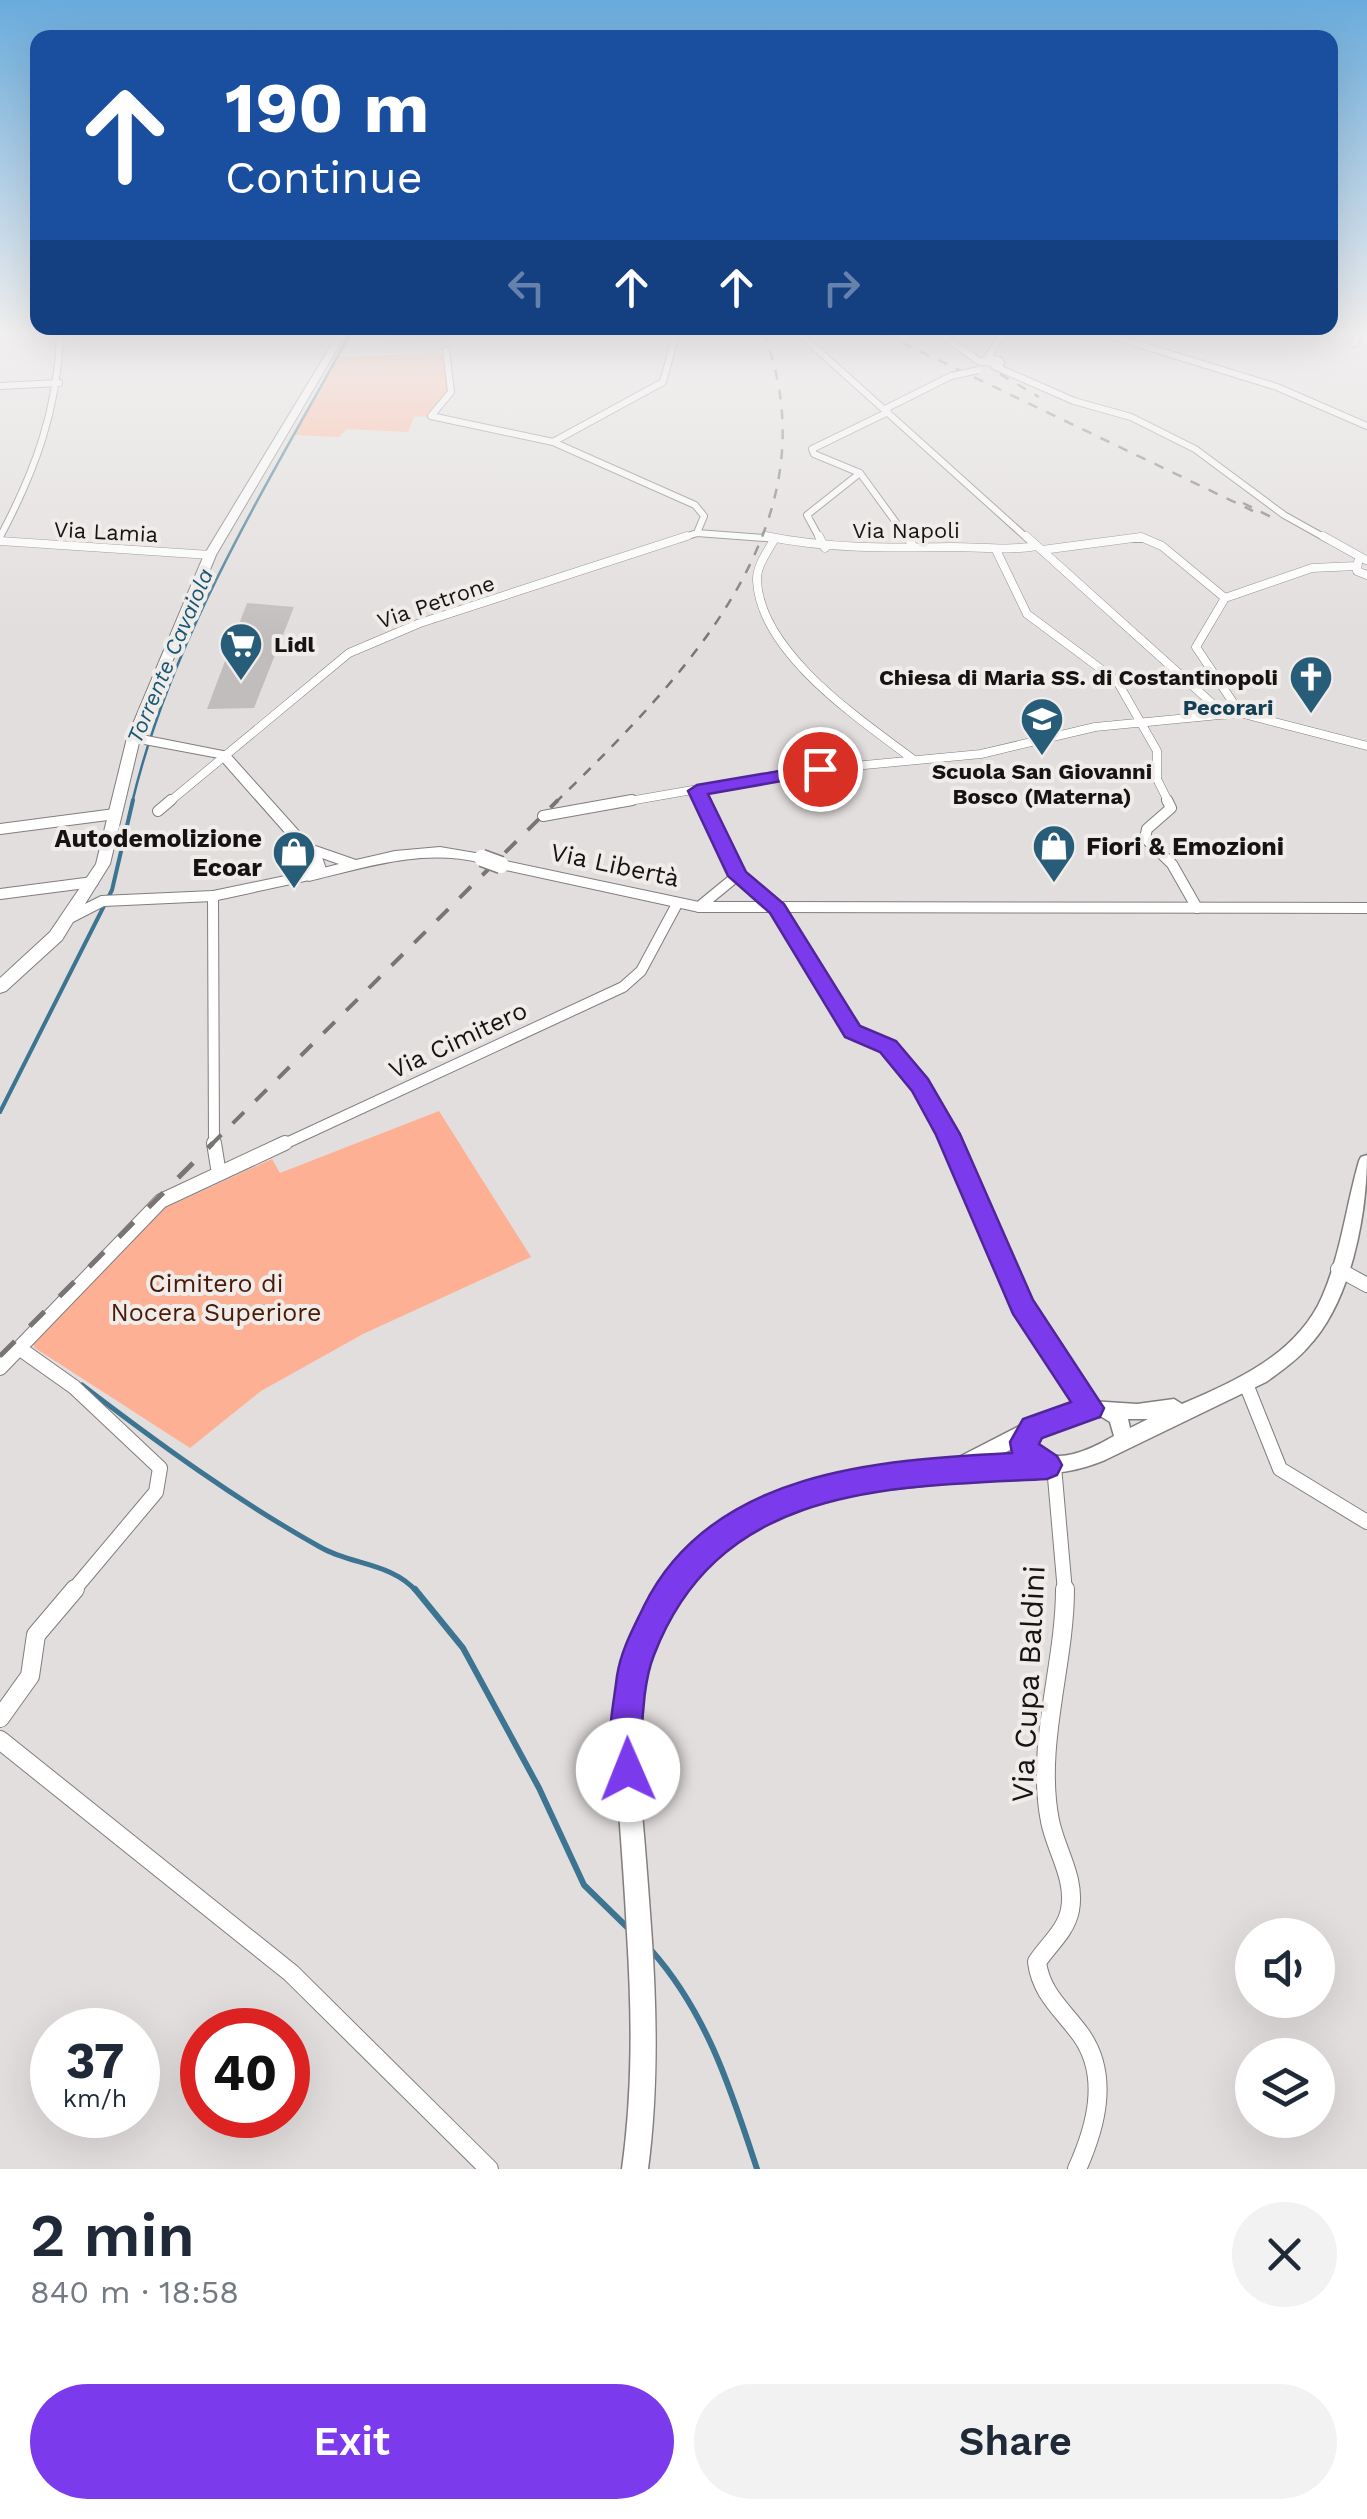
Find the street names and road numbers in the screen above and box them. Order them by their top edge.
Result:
street label: Via Lamia [53,517,159,547]
street label: Via Napoli [852,518,960,543]
street label: Via Petrone [374,570,498,634]
street label: Via Libertà [548,837,682,893]
street label: Via Cimitero [384,995,532,1085]
street label: Via Cupa Baldini [1004,1565,1052,1803]

